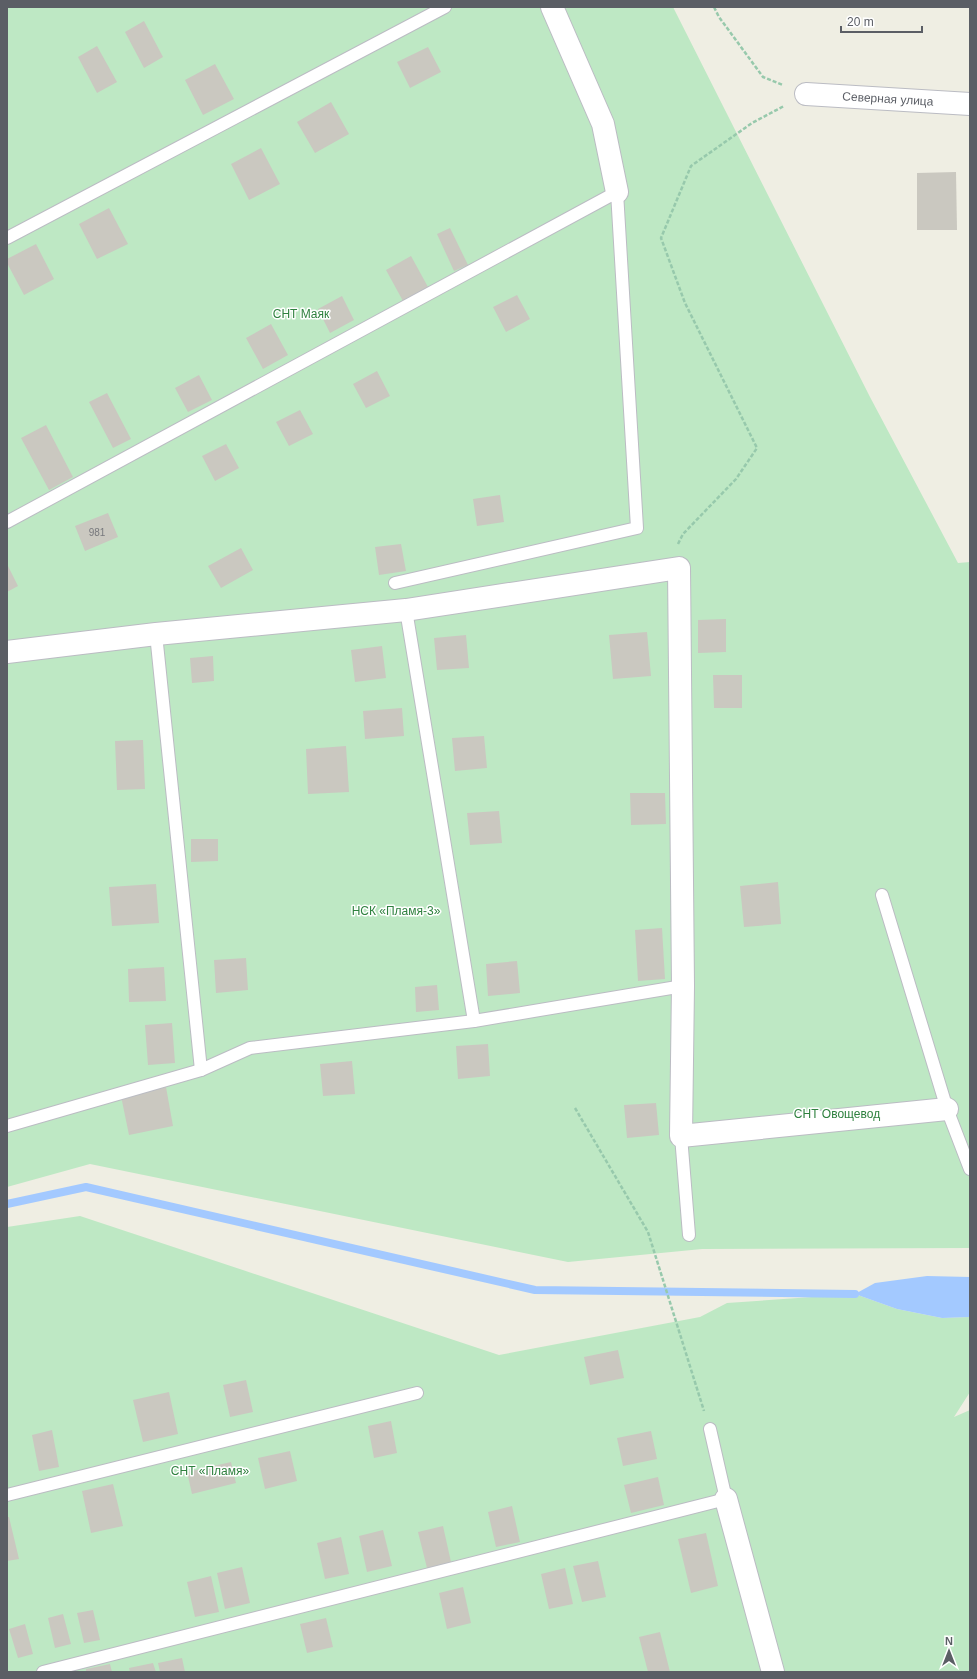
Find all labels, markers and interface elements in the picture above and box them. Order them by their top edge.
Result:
scale bar [841,8,922,34]
text: 20 m [847,15,874,29]
street label: Северная улица [842,89,934,109]
park label: СНТ Маяк [273,307,330,321]
house number: 981 [89,527,106,538]
park label: НСК «Пламя-3» [352,904,441,918]
park label: СНТ Овощевод [794,1107,880,1121]
park label: СНТ «Пламя» [171,1464,250,1478]
north arrow [929,1631,969,1671]
text: N [945,1635,953,1647]

